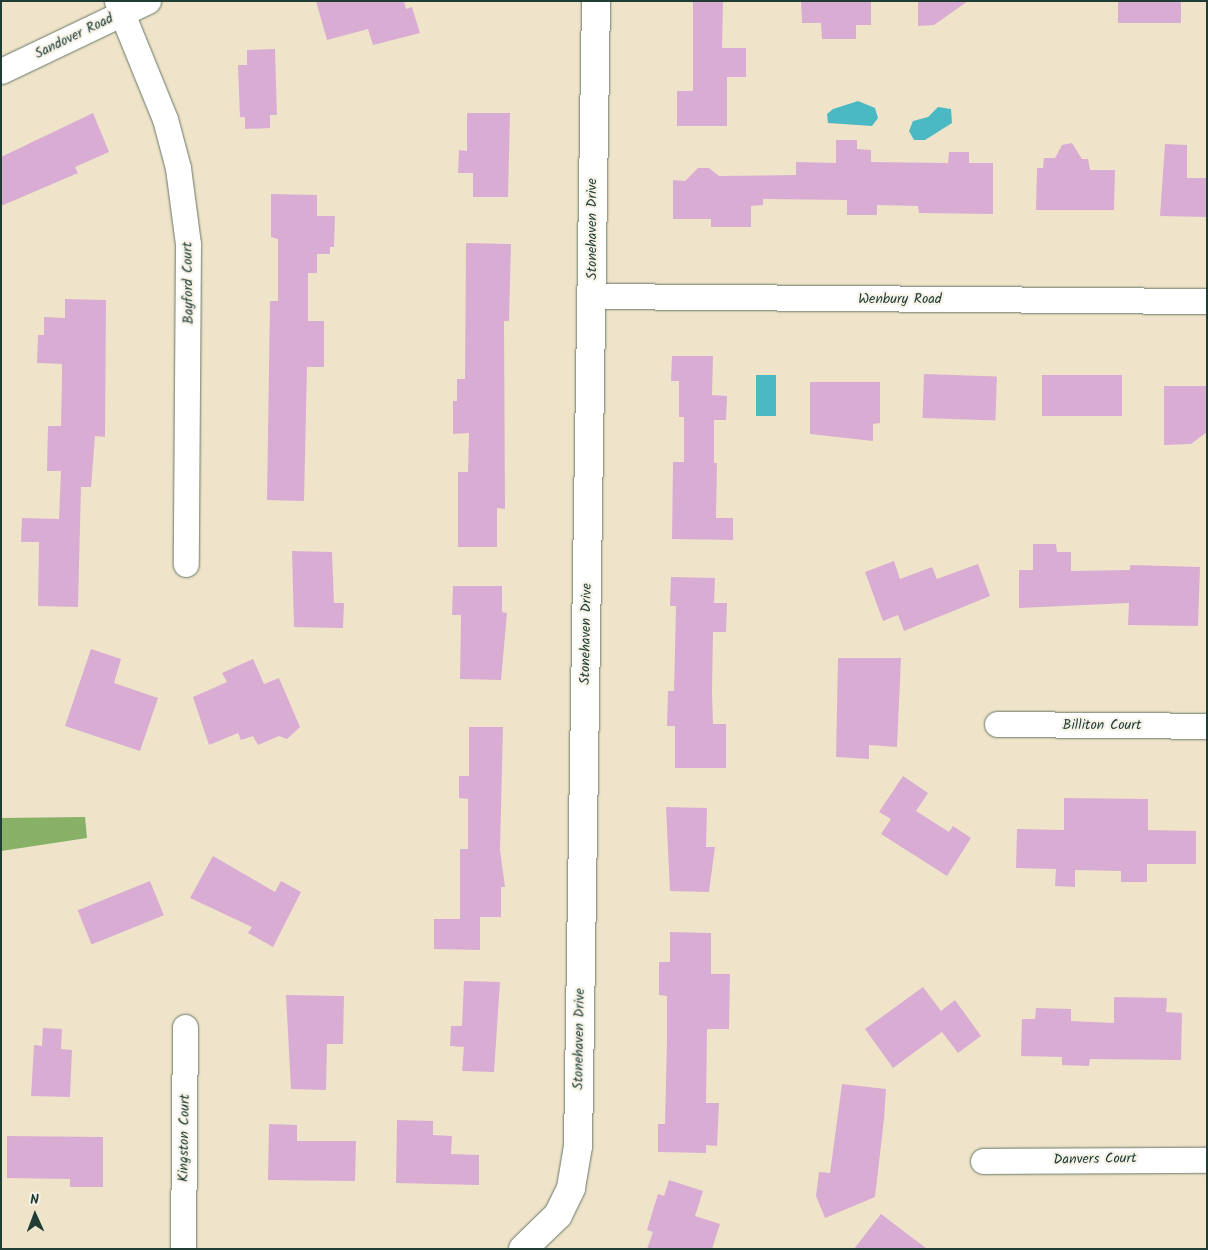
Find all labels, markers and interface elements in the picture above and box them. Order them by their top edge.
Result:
street label: Sandover Road [32,10,116,62]
street label: Stonehaven Drive [584,178,600,280]
street label: Bayford Court [179,242,197,324]
street label: Wenbury Road [858,291,942,307]
street label: Stonehaven Drive [577,583,595,685]
street label: Billiton Court [1063,717,1141,733]
street label: Stonehaven Drive [570,988,588,1090]
street label: Kingston Court [175,1094,193,1182]
street label: Danvers Court [1053,1150,1137,1168]
text: N [30,1189,39,1211]
north arrow [10,1190,60,1240]

